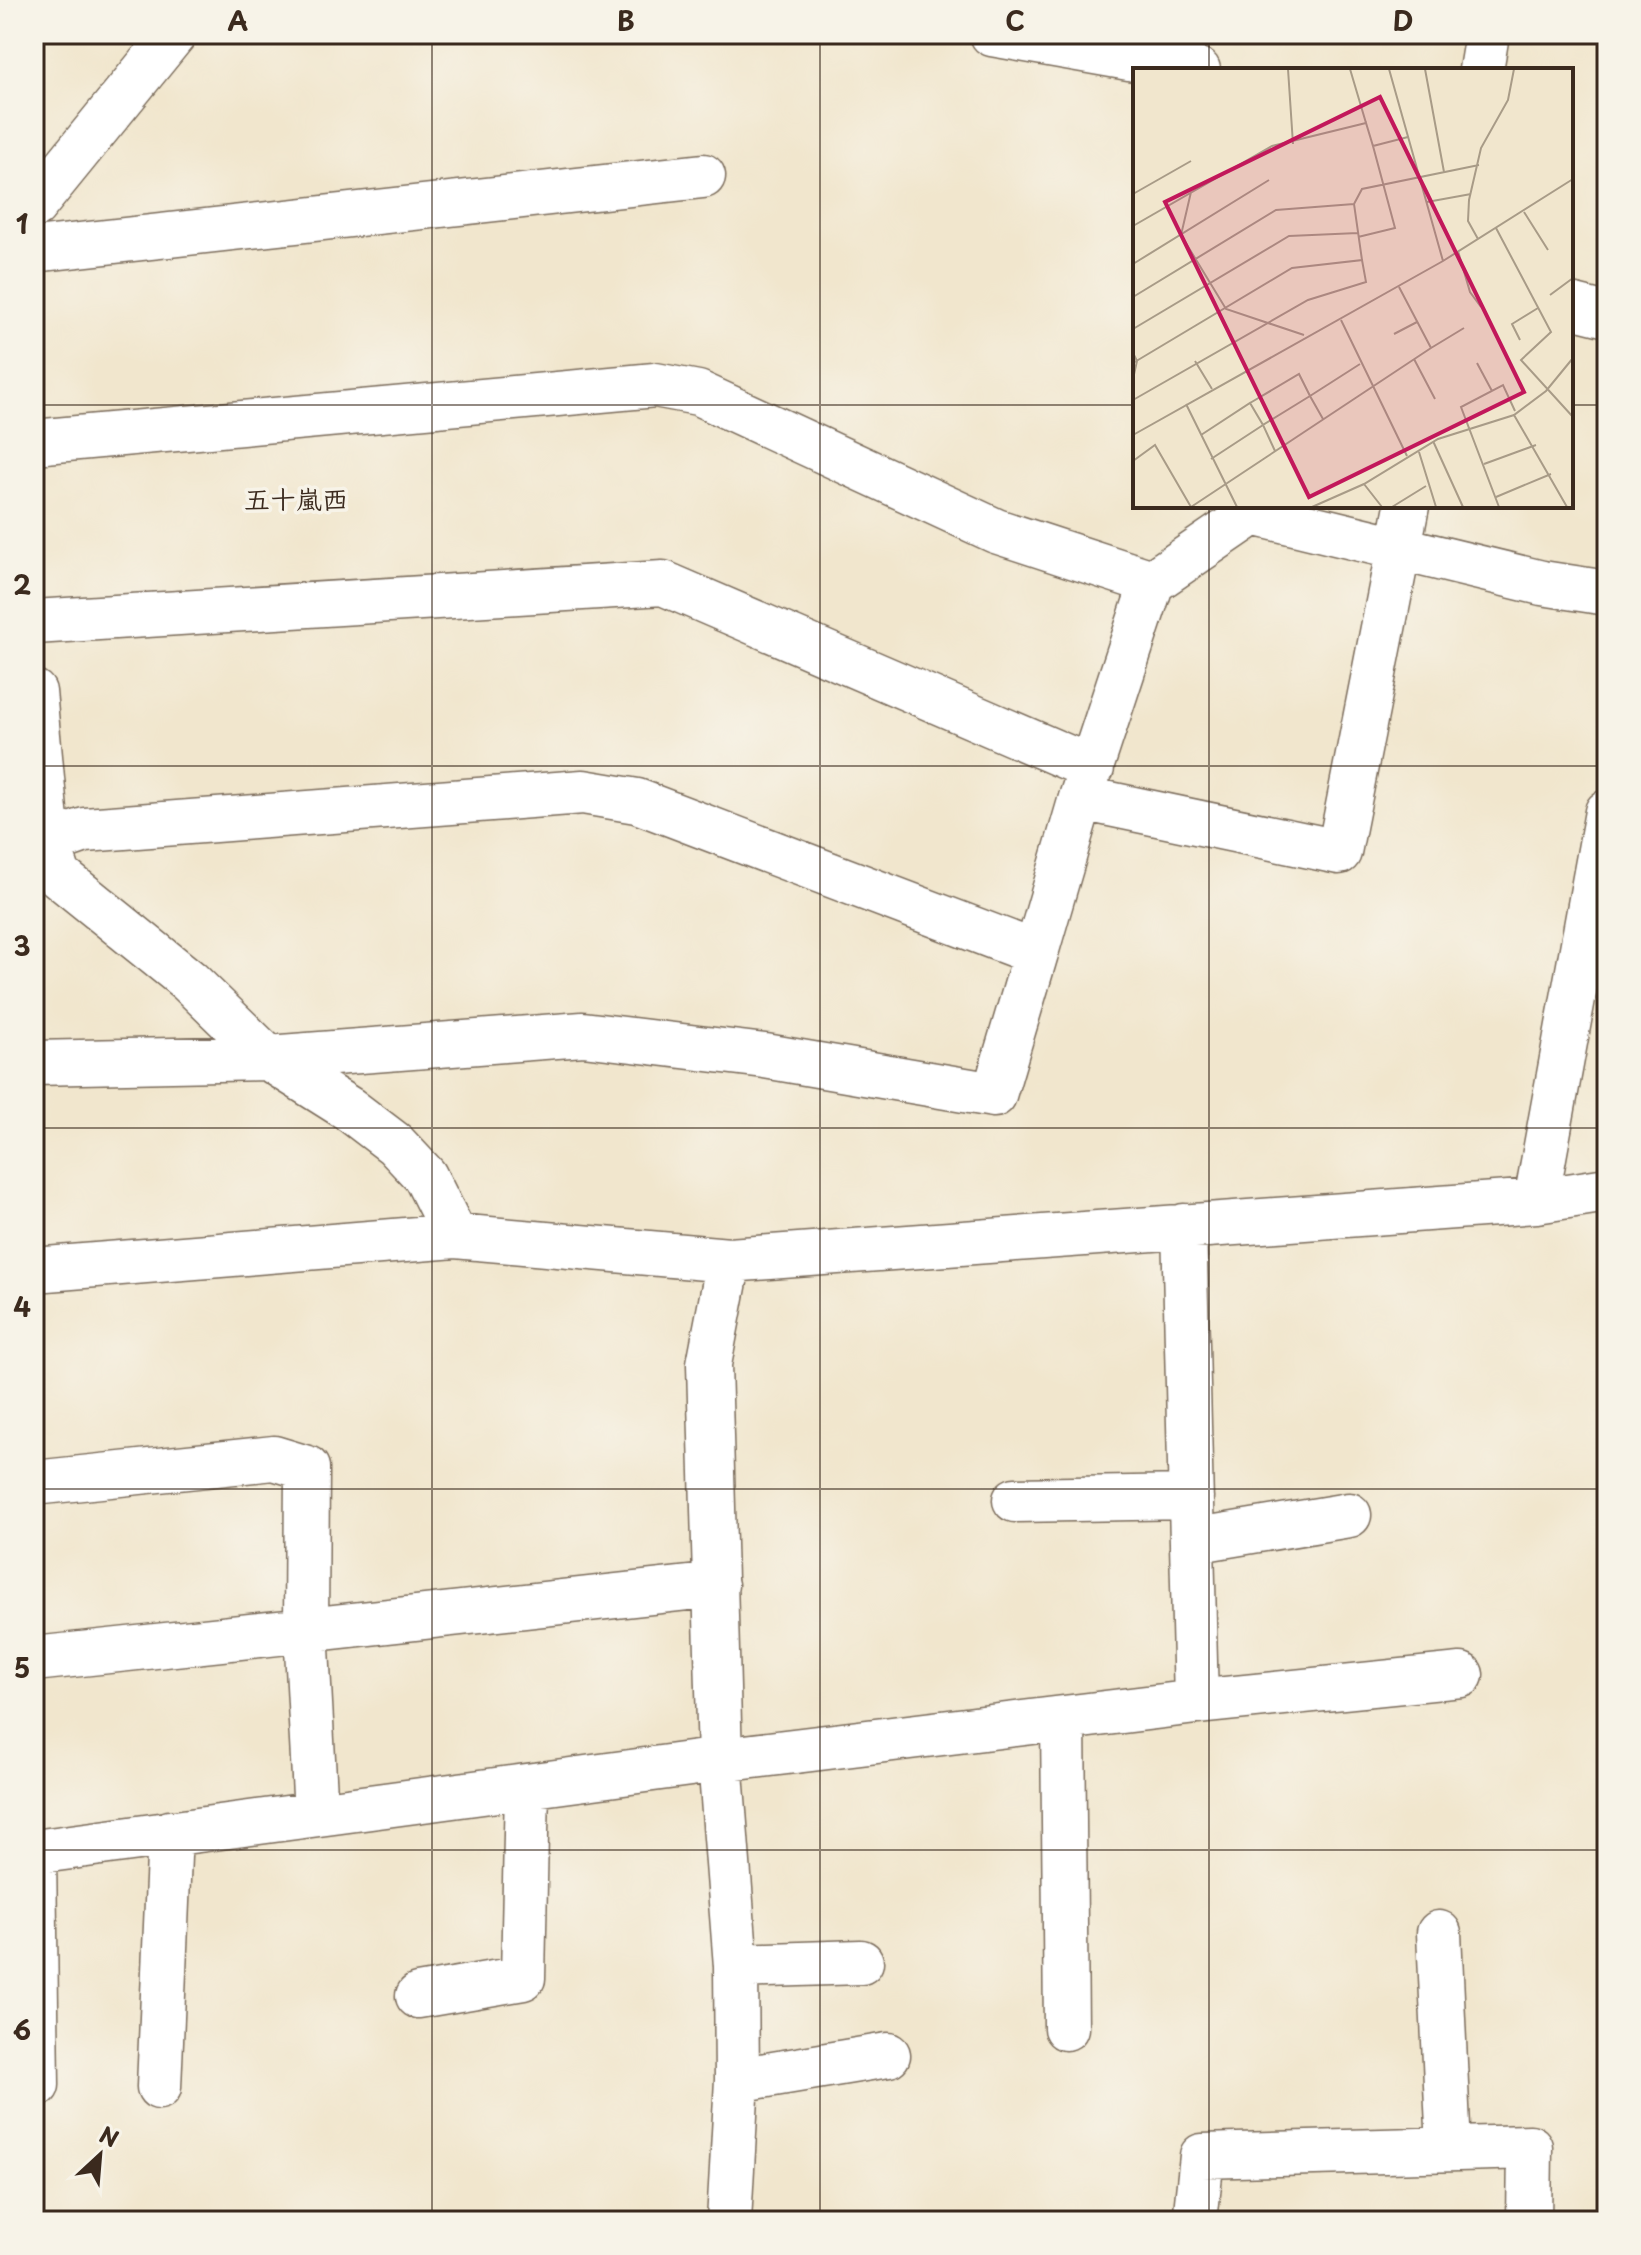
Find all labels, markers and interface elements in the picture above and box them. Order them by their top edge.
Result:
text: A [228,1,248,40]
text: B [617,1,635,40]
text: C [1005,1,1025,40]
text: D [1393,1,1413,40]
inset map [1133,68,1573,508]
text: 1 [16,204,28,243]
district label: 五十嵐西 [244,479,348,518]
text: 2 [13,565,31,604]
text: 3 [13,926,31,965]
text: 4 [13,1287,31,1326]
text: 5 [14,1648,30,1687]
text: 6 [13,2010,31,2049]
north arrow [60,2115,140,2195]
text: N [94,2117,124,2154]

